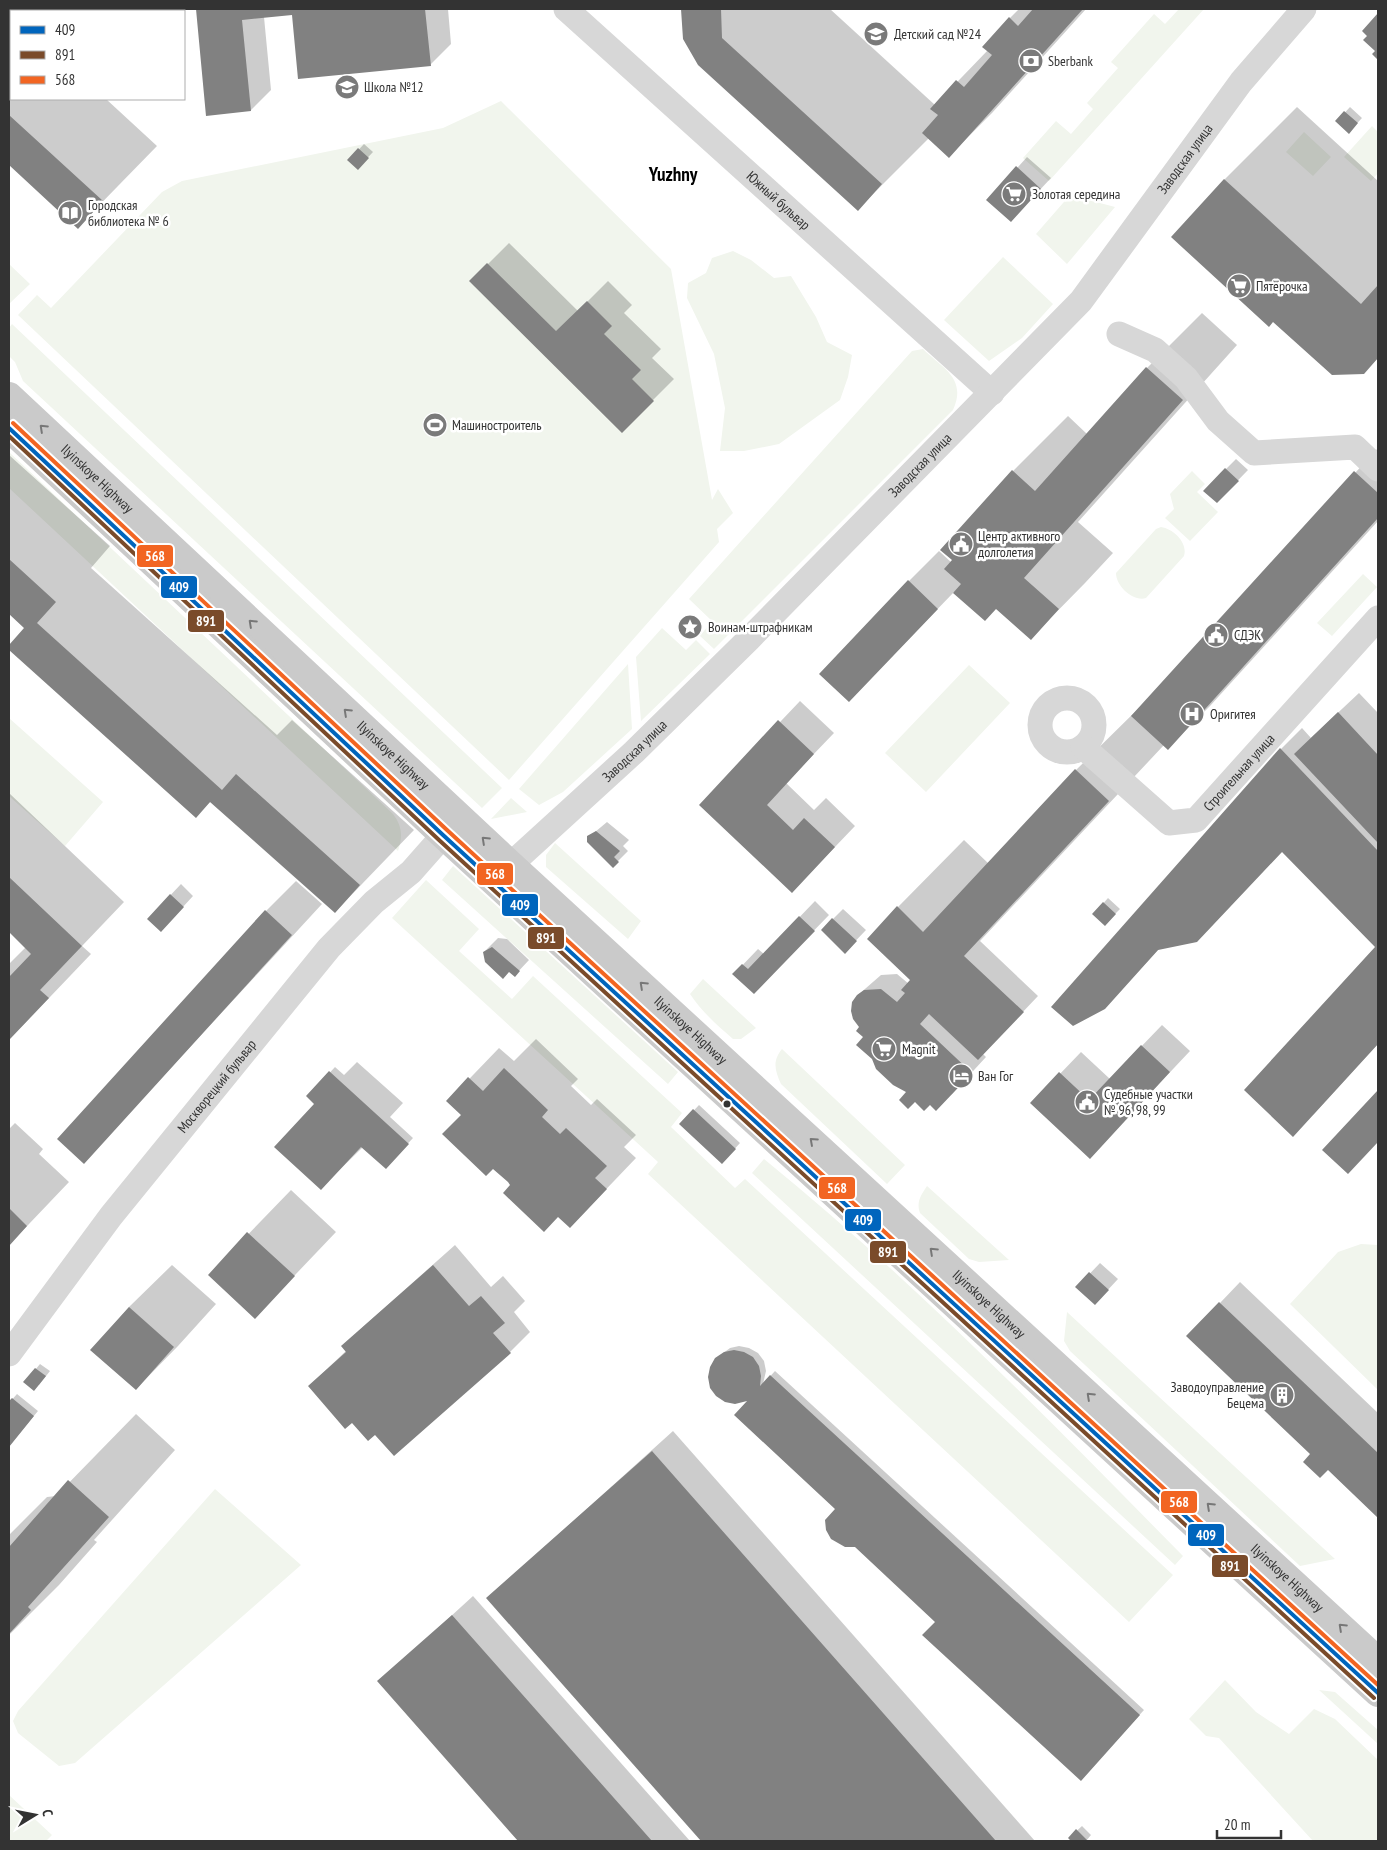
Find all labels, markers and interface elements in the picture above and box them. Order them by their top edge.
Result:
legend [10,10,185,100]
text: 409 [55,20,75,39]
school or university icon: Детский сад №24 [863,21,889,47]
place label: Детский сад №24 [894,25,982,43]
text: 891 [55,45,75,64]
bank icon: Sberbank [1018,48,1044,74]
place label: Sberbank [1048,52,1094,70]
text: 568 [55,70,75,89]
school or university icon: Школа №12 [334,74,360,100]
place label: Школа №12 [364,78,424,96]
street label: Заводская улица [1153,120,1217,197]
district label: Yuzhny [648,162,698,186]
street label: Южный бульвар [743,167,814,234]
supermarket icon: Золотая середина [1001,181,1027,207]
place label: Золотая середина [1032,185,1120,203]
place label: Городская библиотека № 6 [88,196,169,230]
library icon: Городская библиотека № 6 [57,200,83,226]
supermarket icon: Пятёрочка [1226,273,1252,299]
place label: Пятёрочка [1256,277,1308,295]
sports icon: Машиностроитель [422,412,448,438]
place label: Машиностроитель [452,416,542,434]
one-way arrow [40,425,49,434]
street label: Заводская улица [885,429,955,501]
street label: Ilyinskoye Highway [57,440,138,517]
place label: Центр активного долголетия [978,527,1060,561]
public building icon: Центр активного долголетия [948,531,974,557]
line badge: 568 [136,544,174,568]
text: 568 [145,547,165,565]
line badge: 409 [160,575,198,599]
text: 409 [169,578,189,596]
line badge: 891 [187,609,225,633]
text: 891 [196,612,216,630]
place icon: Воинам-штрафникам [677,614,703,640]
place label: Воинам-штрафникам [708,618,813,636]
one-way arrow [248,620,257,629]
public building icon: СДЭК [1203,622,1229,648]
place label: СДЭК [1234,626,1261,644]
hospital icon: Оригитея [1179,701,1205,727]
place label: Оригитея [1210,705,1256,723]
one-way arrow [344,709,353,718]
street label: Заводская улица [598,716,671,786]
street label: Ilyinskoye Highway [353,717,434,794]
street label: Строительная улица [1199,730,1278,815]
one-way arrow [482,837,491,846]
line badge: 568 [476,862,514,886]
text: 568 [485,865,505,883]
line badge: 409 [501,893,539,917]
text: 409 [510,896,530,914]
line badge: 891 [527,926,565,950]
text: 891 [536,929,556,947]
one-way arrow [639,982,648,991]
street label: Ilyinskoye Highway [650,992,732,1069]
street label: Москворецкий бульвар [173,1036,260,1137]
supermarket icon: Magnit [871,1036,897,1062]
place label: Magnit [902,1040,936,1058]
hotel icon: Ван Гог [948,1063,974,1089]
place label: Ван Гог [978,1067,1014,1085]
place label: Судебные участки № 96, 98, 99 [1104,1085,1193,1119]
public building icon: Судебные участки № 96, 98, 99 [1074,1089,1100,1115]
unlabelled marker [722,1099,732,1109]
one-way arrow [810,1138,819,1147]
line badge: 568 [818,1176,856,1200]
text: 568 [827,1179,847,1197]
line badge: 409 [844,1208,882,1232]
text: 409 [853,1211,873,1229]
line badge: 891 [869,1240,907,1264]
text: 891 [878,1243,898,1261]
one-way arrow [930,1248,939,1257]
street label: Ilyinskoye Highway [949,1266,1030,1342]
place label: Заводоуправление Бецема [1170,1378,1264,1412]
building icon: Заводоуправление Бецема [1269,1382,1295,1408]
one-way arrow [1087,1393,1096,1402]
line badge: 568 [1160,1490,1198,1514]
text: 568 [1169,1493,1189,1511]
one-way arrow [1206,1503,1215,1512]
line badge: 409 [1187,1523,1225,1547]
text: 409 [1196,1526,1216,1544]
street label: Ilyinskoye Highway [1247,1540,1328,1616]
line badge: 891 [1211,1554,1249,1578]
text: 891 [1220,1557,1240,1575]
one-way arrow [1339,1624,1348,1633]
north arrow [10,1790,60,1840]
text: С [38,1808,57,1818]
scale bar [1217,1808,1281,1840]
text: 20 m [1224,1815,1250,1834]

